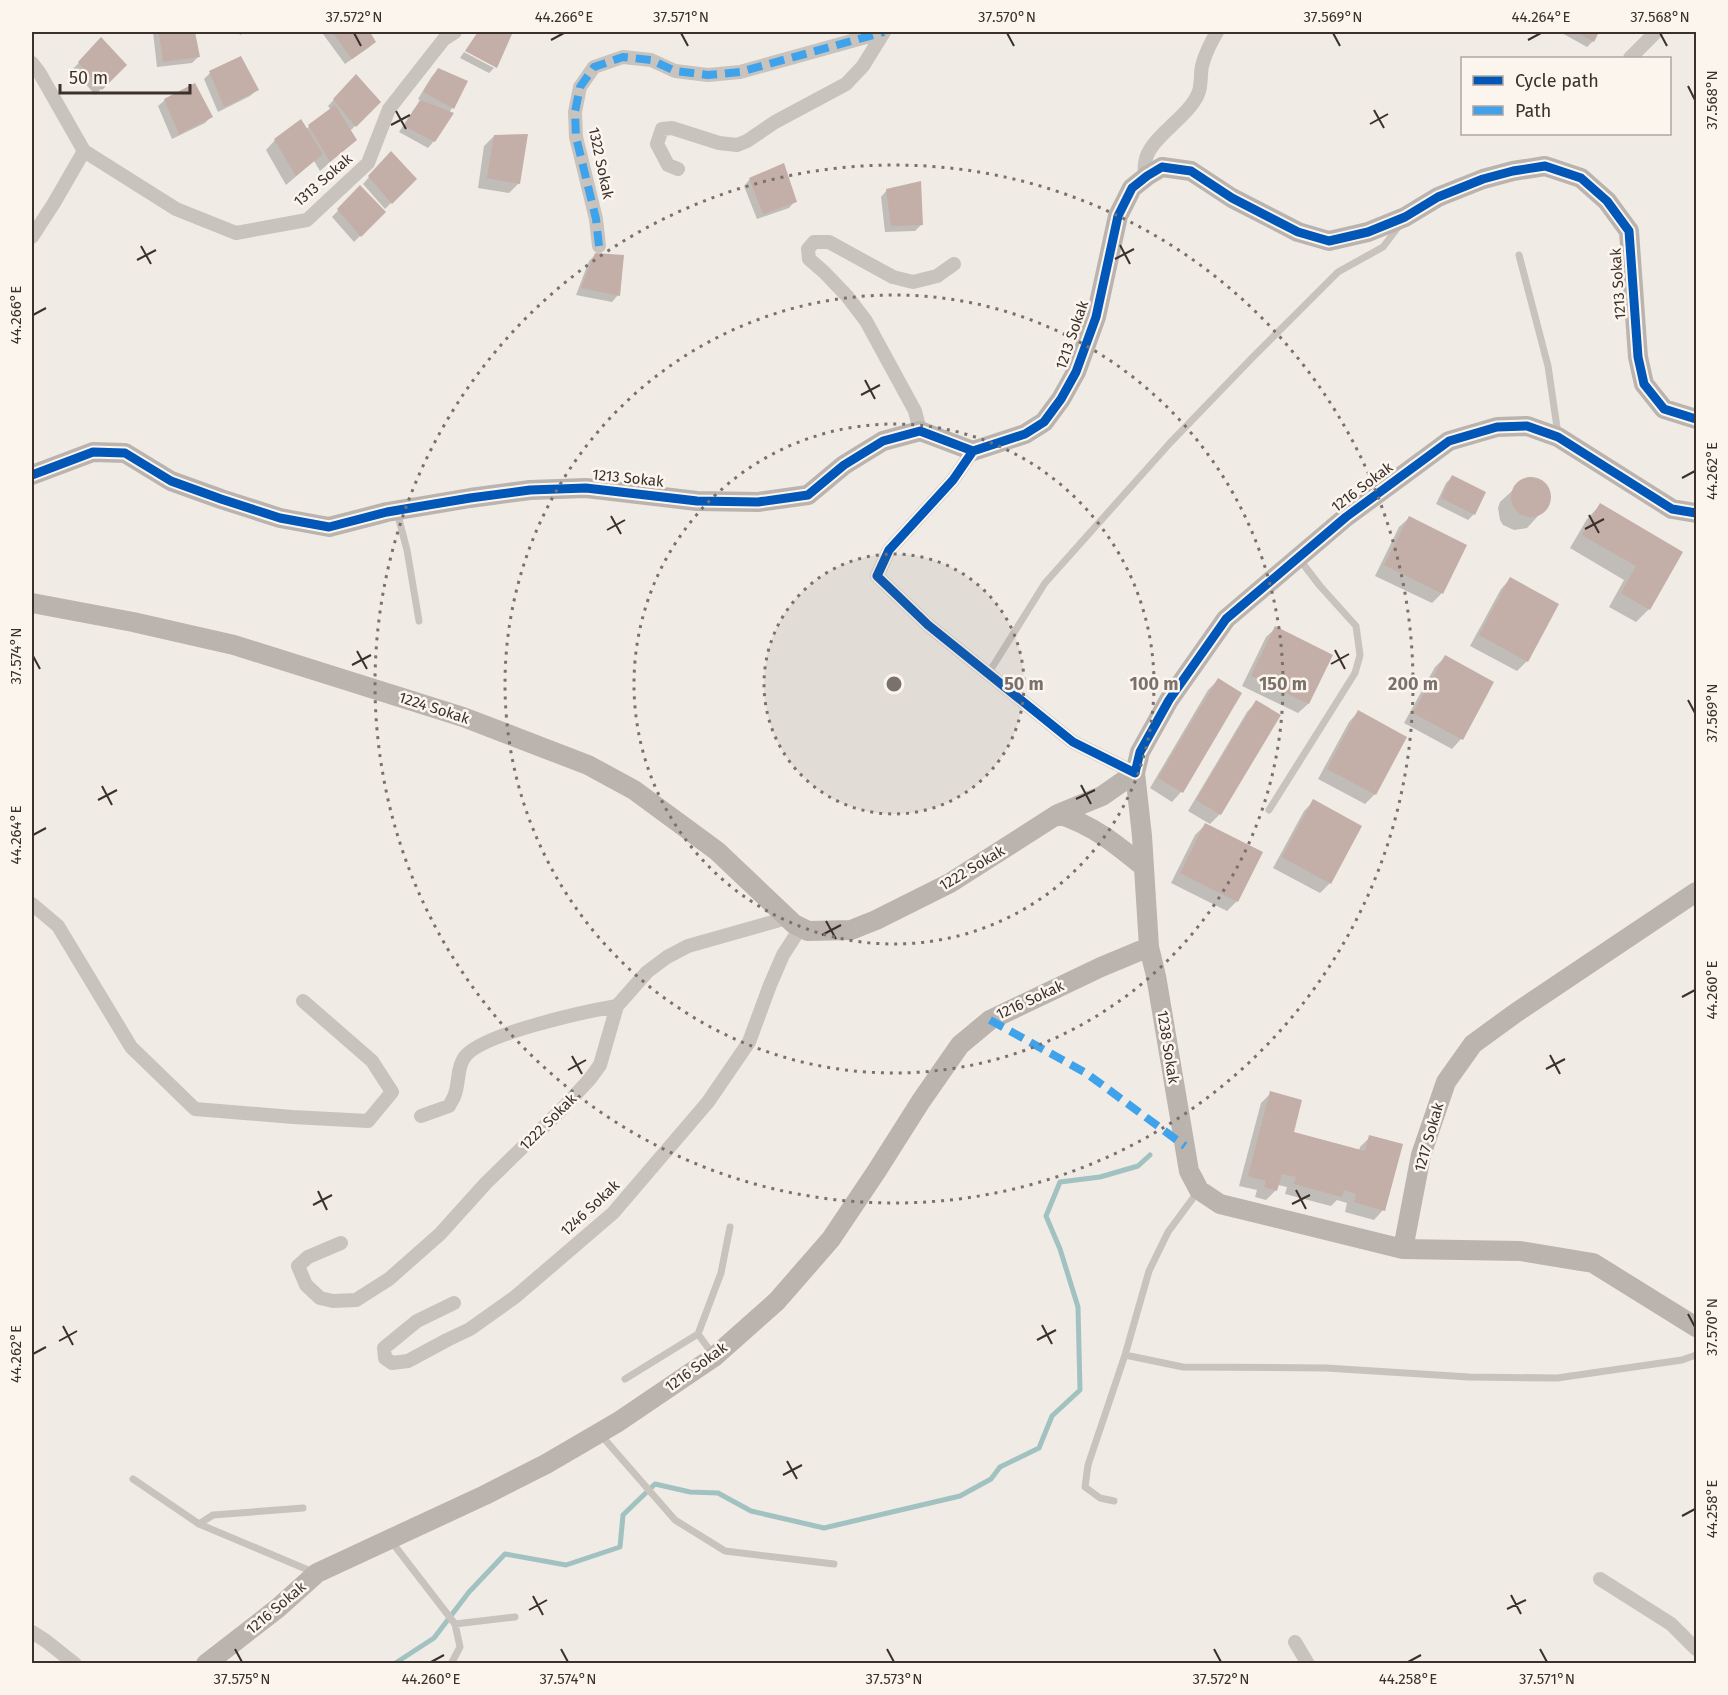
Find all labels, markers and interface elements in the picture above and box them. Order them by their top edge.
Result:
text: 37.572°N [326,8,382,26]
text: 44.266°E [535,8,593,26]
text: 37.571°N [653,8,709,26]
text: 37.570°N [978,8,1036,26]
text: 37.569°N [1303,8,1363,26]
text: 44.264°E [1512,8,1570,26]
text: 37.568°N [1630,8,1690,26]
scale bar [60,57,190,95]
legend [1461,57,1671,135]
text: 50 m [69,67,108,89]
text: Cycle path [1515,70,1599,92]
text: 37.568°N [1703,70,1721,130]
text: Path [1515,100,1551,122]
street label: 1322 Sokak [585,125,617,201]
street label: 1313 Sokak [290,149,356,210]
street label: 1213 Sokak [1606,247,1629,320]
text: 44.266°E [7,286,25,344]
street label: 1213 Sokak [1052,298,1092,372]
text: 44.262°E [1703,442,1721,500]
street label: 1216 Sokak [1328,458,1397,516]
street label: 1213 Sokak [591,465,665,491]
text: 37.574°N [7,627,25,685]
text: 50 m [1004,673,1044,695]
text: 100 m [1130,673,1178,695]
text: 150 m [1259,673,1307,695]
text: 200 m [1388,673,1438,695]
centre of rings [884,674,904,694]
text: 37.569°N [1703,683,1721,743]
street label: 1224 Sokak [396,688,472,728]
text: 44.264°E [7,806,25,864]
street label: 1222 Sokak [936,841,1008,895]
text: 44.260°E [1703,960,1721,1020]
street label: 1216 Sokak [993,976,1067,1023]
street label: 1238 Sokak [1153,1009,1183,1085]
street label: 1222 Sokak [516,1090,580,1154]
street label: 1217 Sokak [1411,1100,1448,1174]
street label: 1246 Sokak [557,1176,623,1240]
text: 37.570°N [1703,1298,1721,1356]
text: 44.262°E [7,1325,25,1383]
street label: 1216 Sokak [661,1338,731,1396]
text: 44.258°E [1703,1480,1721,1538]
street label: 1216 Sokak [243,1578,310,1638]
text: 37.575°N [214,1670,270,1688]
text: 44.260°E [401,1670,461,1688]
text: 37.574°N [539,1670,597,1688]
text: 37.573°N [865,1670,923,1688]
text: 37.572°N [1193,1670,1249,1688]
text: 44.258°E [1379,1670,1437,1688]
text: 37.571°N [1519,1670,1575,1688]

